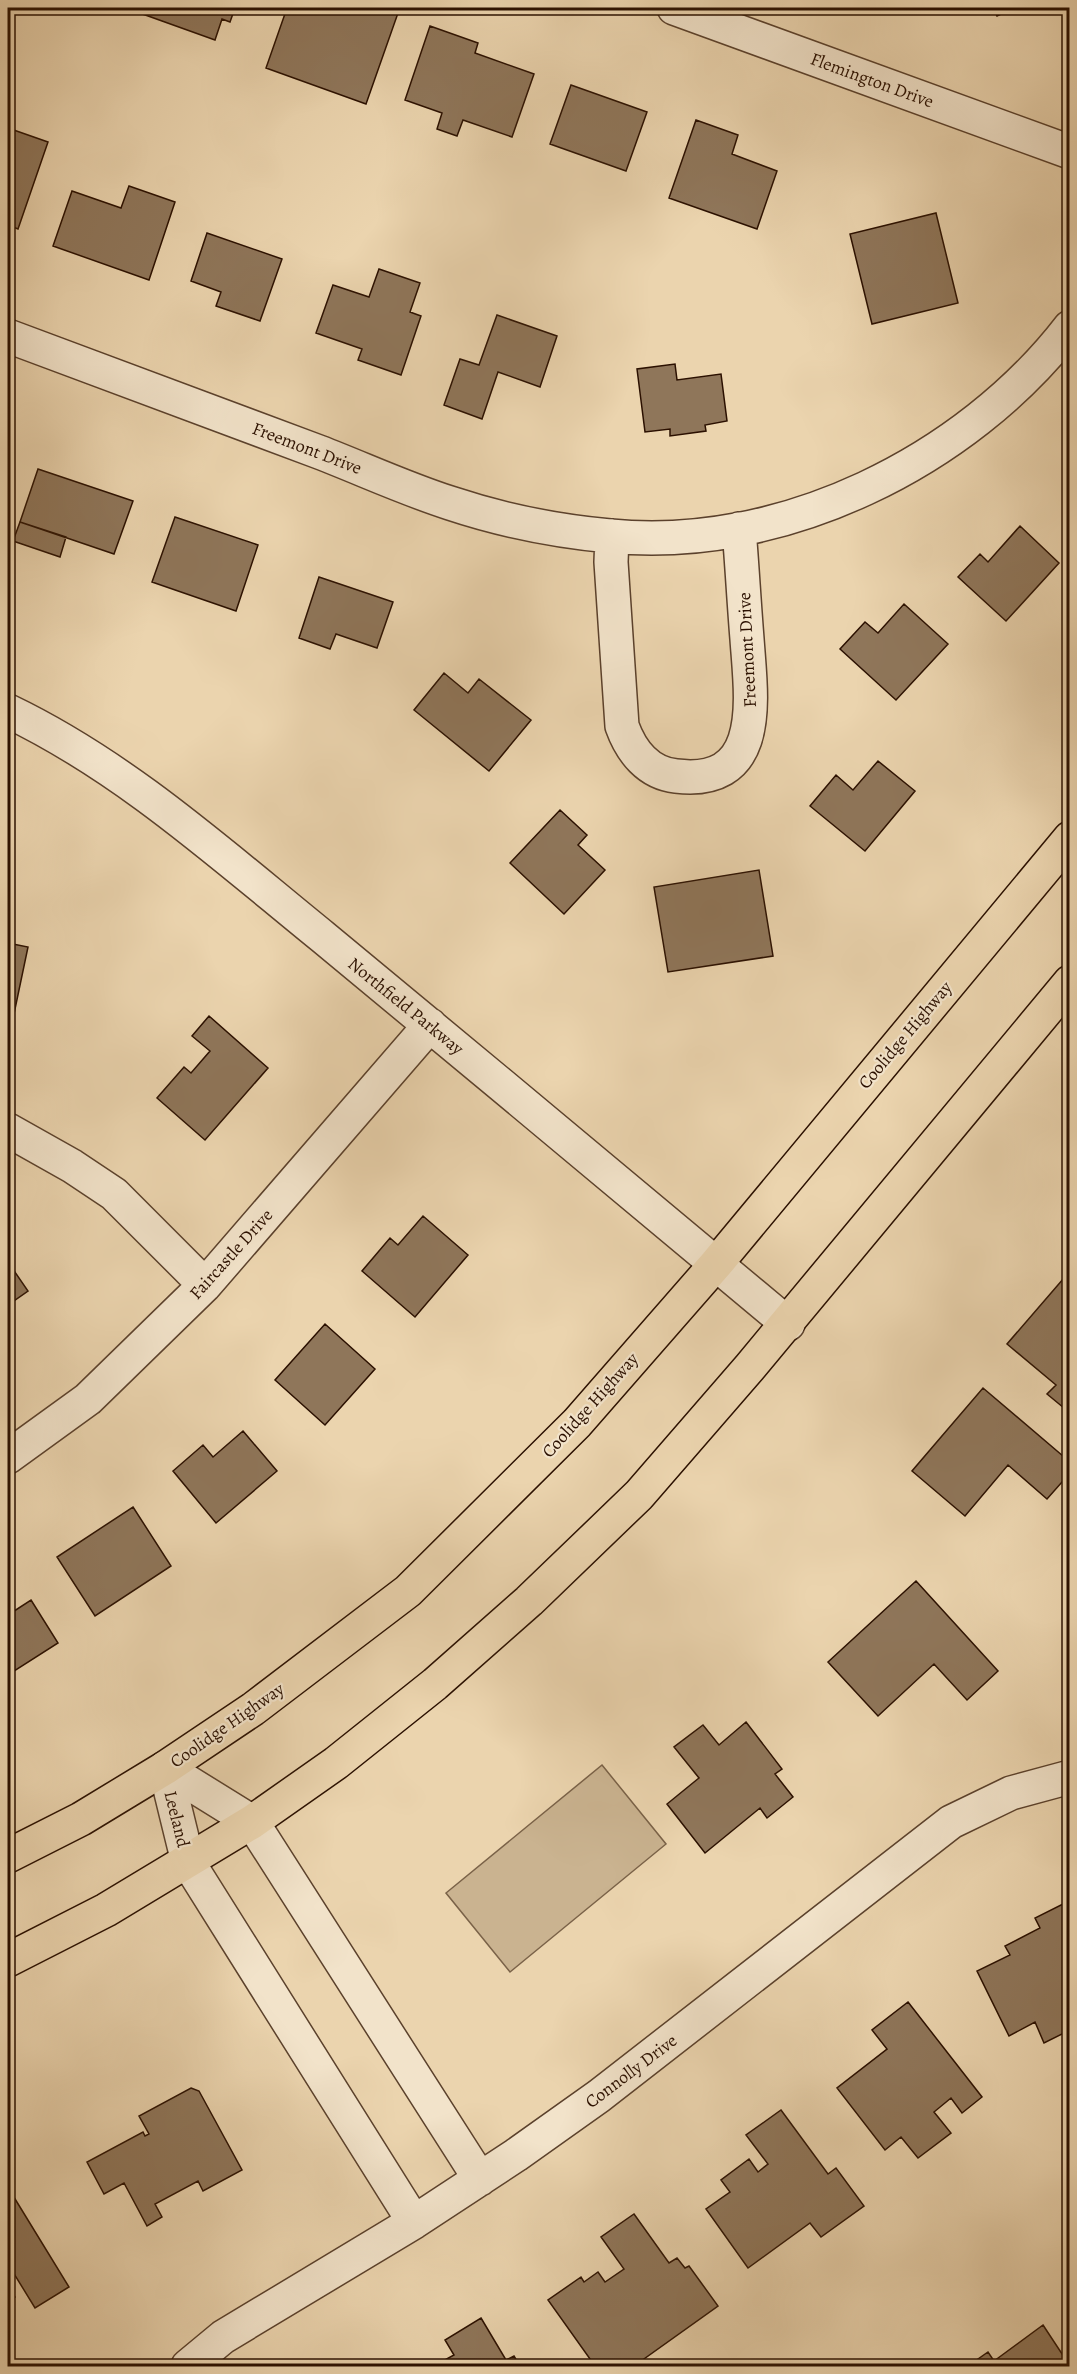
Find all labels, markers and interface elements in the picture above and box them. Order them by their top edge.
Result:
street label: Flemington Drive [807,47,937,113]
street label: Freemont Drive [249,416,365,480]
street label: Freemont Drive [732,592,762,708]
street label: Northfield Parkway [343,952,470,1061]
street label: Coolidge Highway [853,975,958,1094]
street label: Faircastle Drive [184,1204,278,1304]
street label: Coolidge Highway [536,1347,644,1463]
street label: Coolidge Highway [165,1676,289,1773]
street label: Leeland [158,1788,196,1850]
street label: Connolly Drive [580,2029,682,2113]

